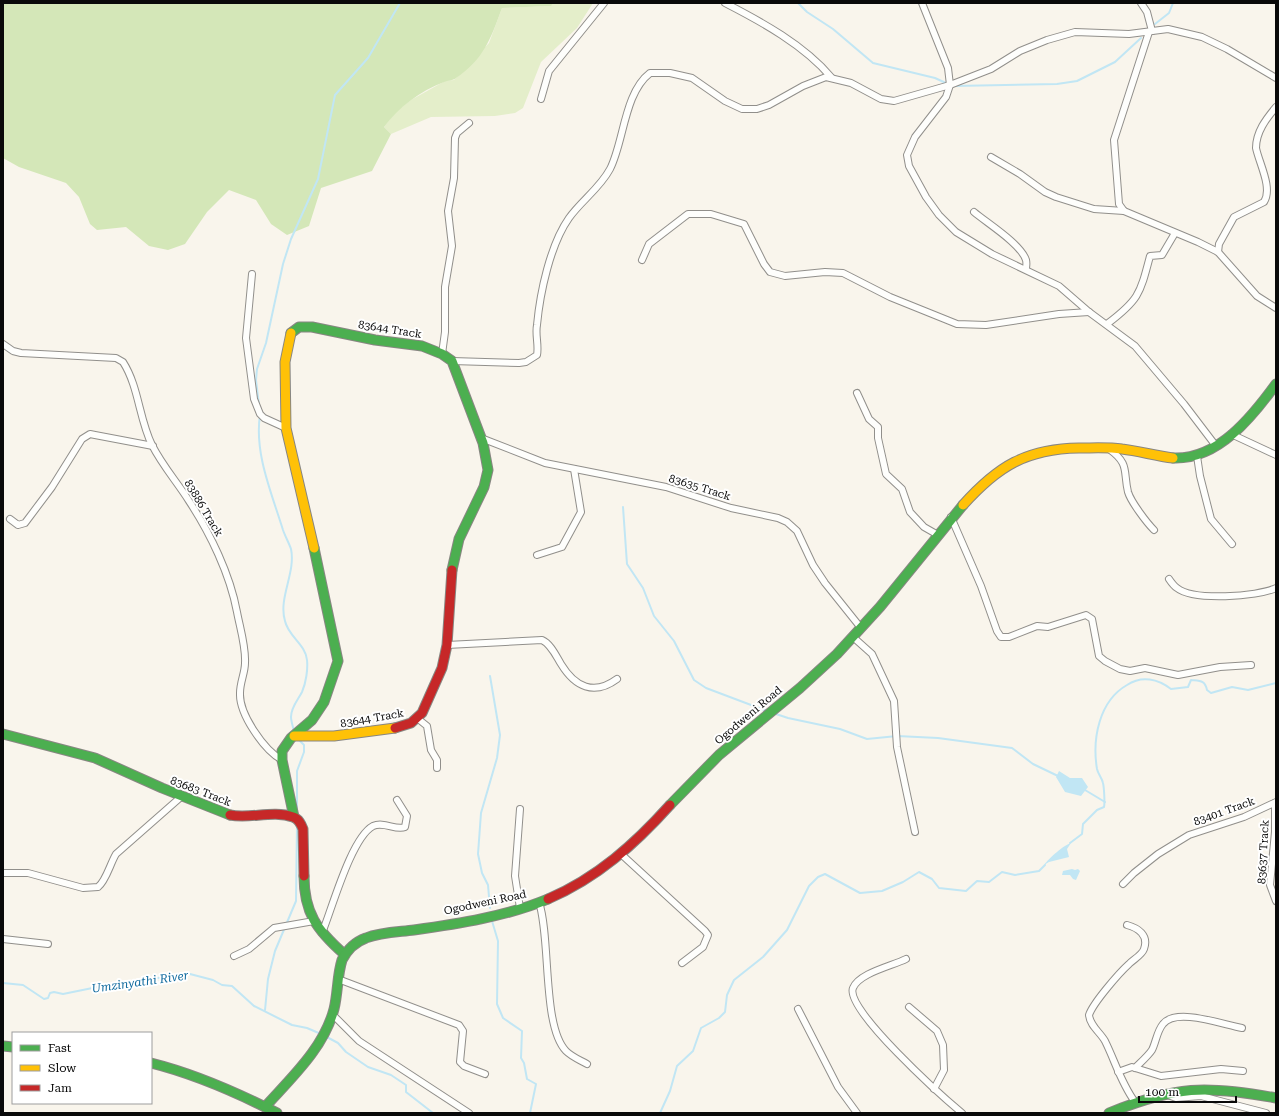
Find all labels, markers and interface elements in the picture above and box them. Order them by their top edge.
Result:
street label: 83644 Track [357,318,423,341]
street label: 83635 Track [667,472,732,503]
street label: 83886 Track [181,477,226,539]
street label: Ogodweni Road [712,683,785,747]
street label: 83644 Track [339,707,405,730]
street label: 83683 Track [169,774,233,809]
street label: 83401 Track [1192,794,1257,829]
street label: 83637 Track [1255,820,1272,884]
street label: Ogodweni Road [443,887,527,918]
water label: Umzinyathi River [91,968,189,996]
legend [12,1032,152,1104]
text: Fast [48,1041,72,1055]
text: Slow [48,1061,76,1075]
scale bar [1139,1078,1236,1104]
text: Jam [48,1081,72,1095]
text: 100 m [1145,1085,1179,1099]

